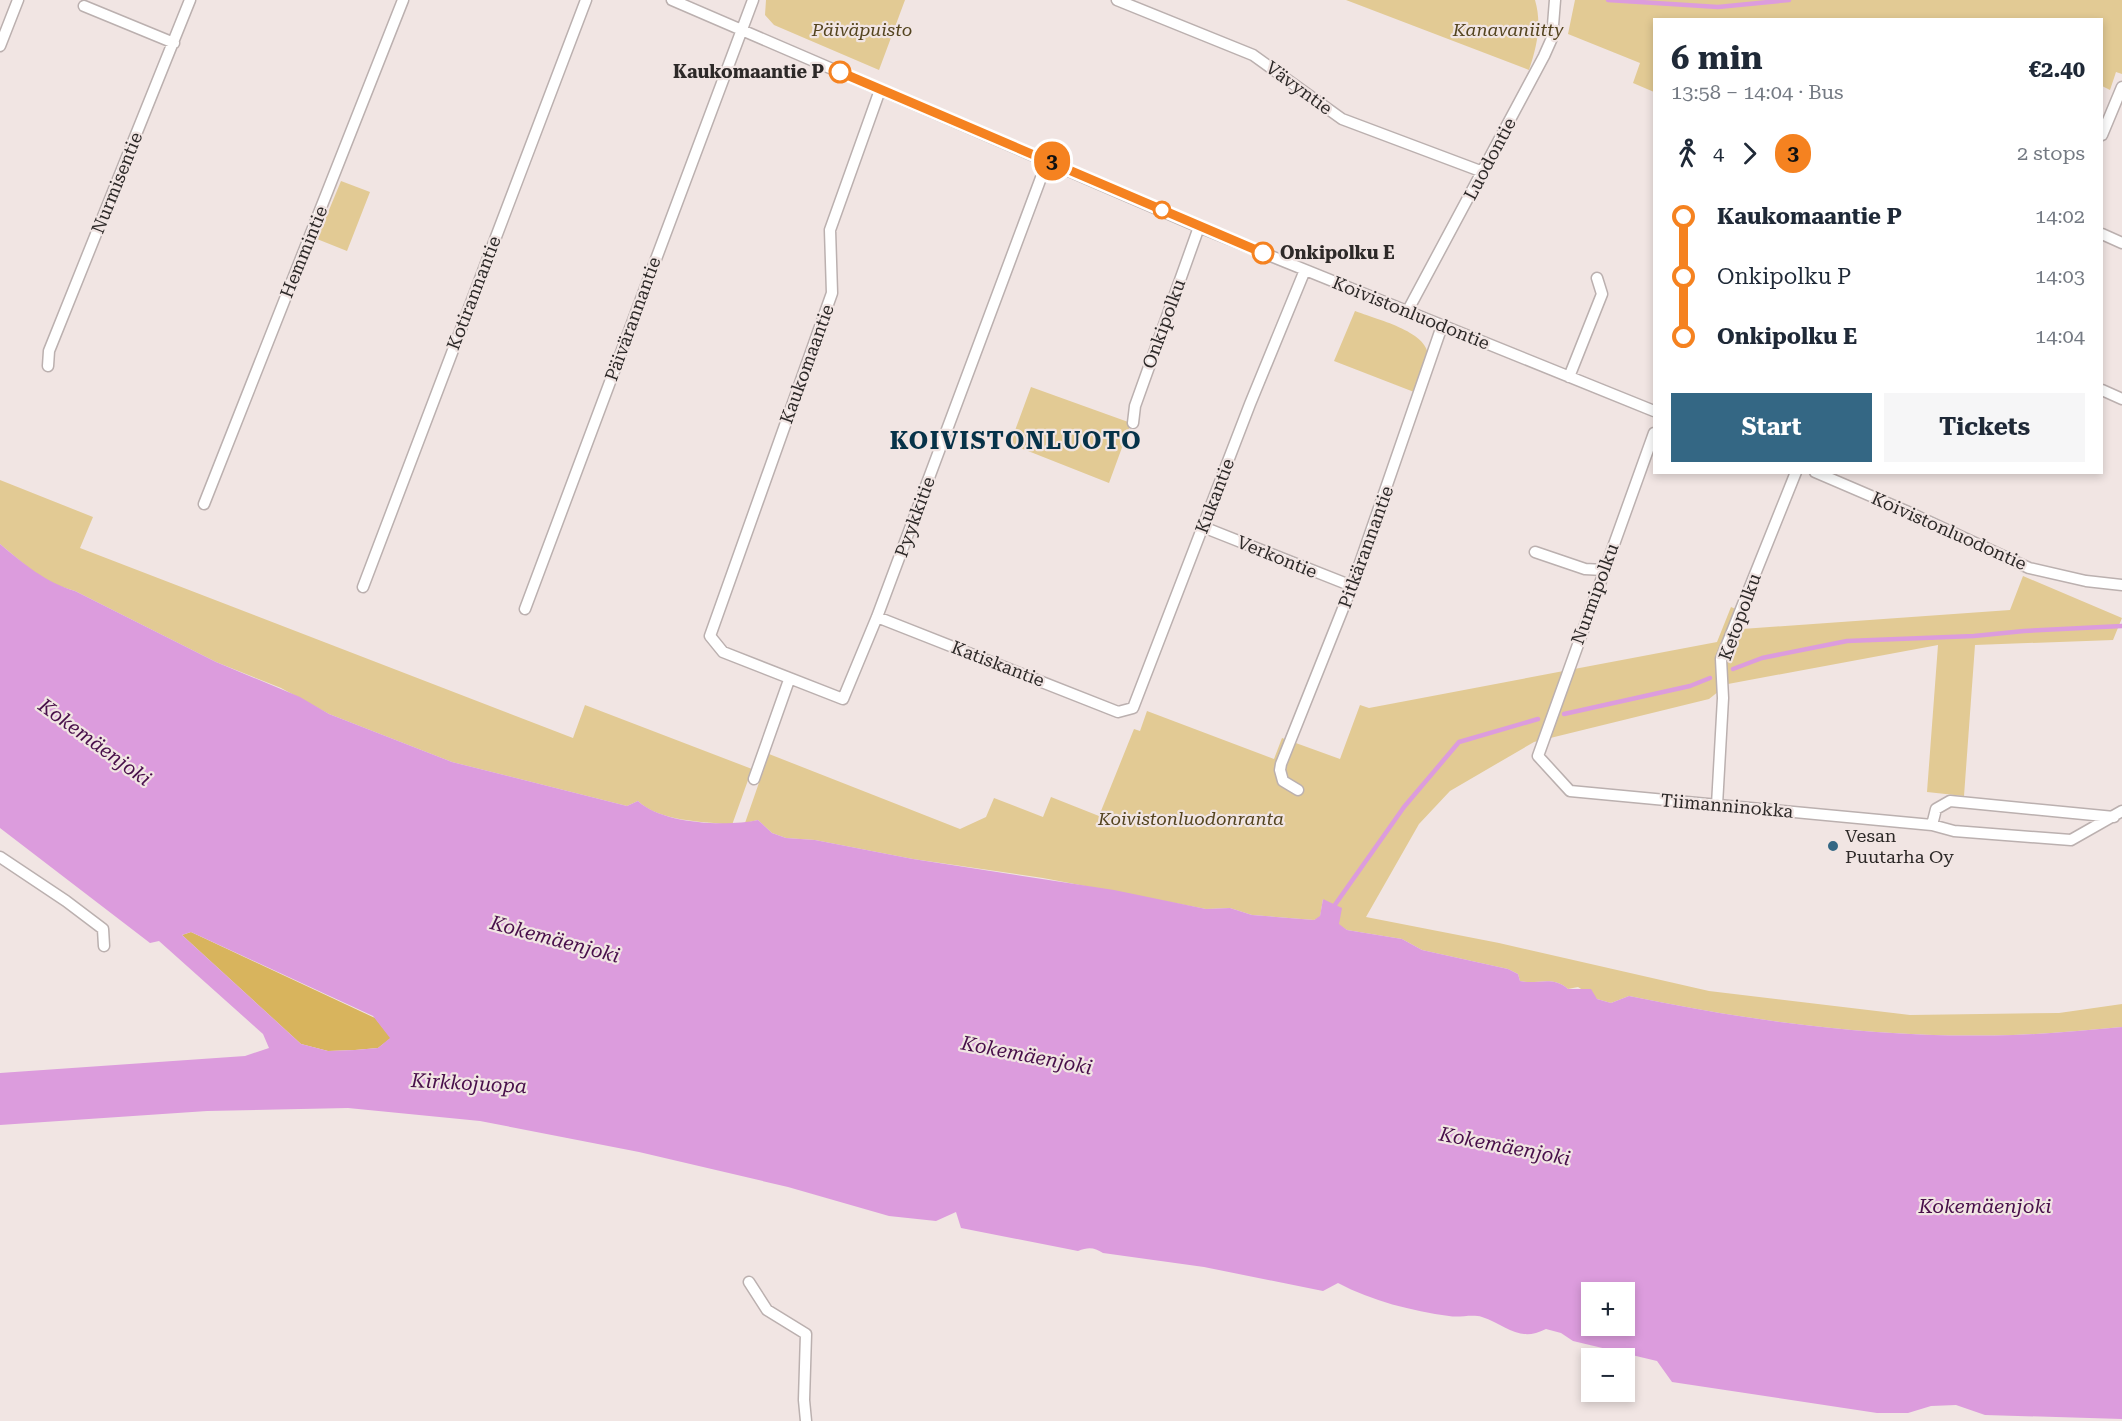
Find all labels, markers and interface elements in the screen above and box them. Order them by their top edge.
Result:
park label: Päiväpuisto [811,19,912,40]
park label: Kanavaniitty [1452,19,1564,40]
text: 6 min [1671,38,1763,77]
street label: Vävyntie [1262,56,1337,119]
text: €2.40 [2029,57,2085,82]
place label: Kaukomaantie P [673,61,825,82]
marker: Kaukomaantie P [829,61,851,83]
text: 13:58 – 14:04 · Bus [1671,80,1843,104]
street label: Luodontie [1459,114,1520,203]
street label: Nurmisentie [87,129,146,237]
icon: walk [1671,137,1704,170]
icon: forward [1733,137,1766,170]
text: 4 [1713,141,1724,165]
text: 3 [1787,141,1799,165]
text: 2 stops [2017,141,2085,165]
line badge: 3 [1032,142,1072,180]
text: 3 [1046,149,1058,173]
unlabelled marker [1153,201,1171,219]
street label: Hemmintie [276,203,332,301]
text: Kaukomaantie P [1717,204,1902,229]
text: 14:02 [2035,204,2085,228]
street label: Kotirannantie [442,233,505,353]
marker: Onkipolku E [1252,242,1274,264]
place label: Onkipolku E [1280,242,1395,263]
street label: Päivärannantie [600,254,665,384]
text: Onkipolku P [1717,264,1851,289]
text: 14:03 [2035,264,2085,288]
street label: Koivistonluodontie [1330,271,1493,354]
street label: Onkipolku [1138,276,1189,371]
street label: Kaukomaantie [775,301,838,426]
text: Onkipolku E [1717,324,1857,349]
text: 14:04 [2035,324,2085,348]
button: Start [1671,393,1872,462]
button: Tickets [1884,393,2085,462]
district label: KOIVISTONLUOTO [890,427,1142,455]
street label: Kukantie [1191,455,1238,536]
street label: Pyykkitie [890,474,939,560]
street label: Pitkärannantie [1334,483,1397,611]
street label: Koivistonluodontie [1868,487,2030,574]
street label: Verkontie [1234,531,1321,582]
street label: Nurmipolku [1567,541,1622,647]
street label: Ketopolku [1714,570,1765,663]
street label: Katiskantie [949,636,1048,691]
water label: Kokemäenjoki [33,693,156,791]
street label: Tiimanninokka [1660,789,1794,822]
park label: Koivistonluodonranta [1097,808,1284,829]
place label: Vesan Puutarha Oy [1845,825,1954,867]
marker: Vesan Puutarha Oy [1826,839,1840,853]
water label: Kokemäenjoki [487,910,622,968]
water label: Kokemäenjoki [958,1030,1095,1079]
water label: Kirkkojuopa [409,1068,528,1098]
water label: Kokemäenjoki [1436,1121,1573,1170]
water label: Kokemäenjoki [1917,1194,2052,1218]
map controls [1581,1282,1635,1402]
button: + [1581,1282,1635,1336]
button: − [1581,1348,1635,1402]

